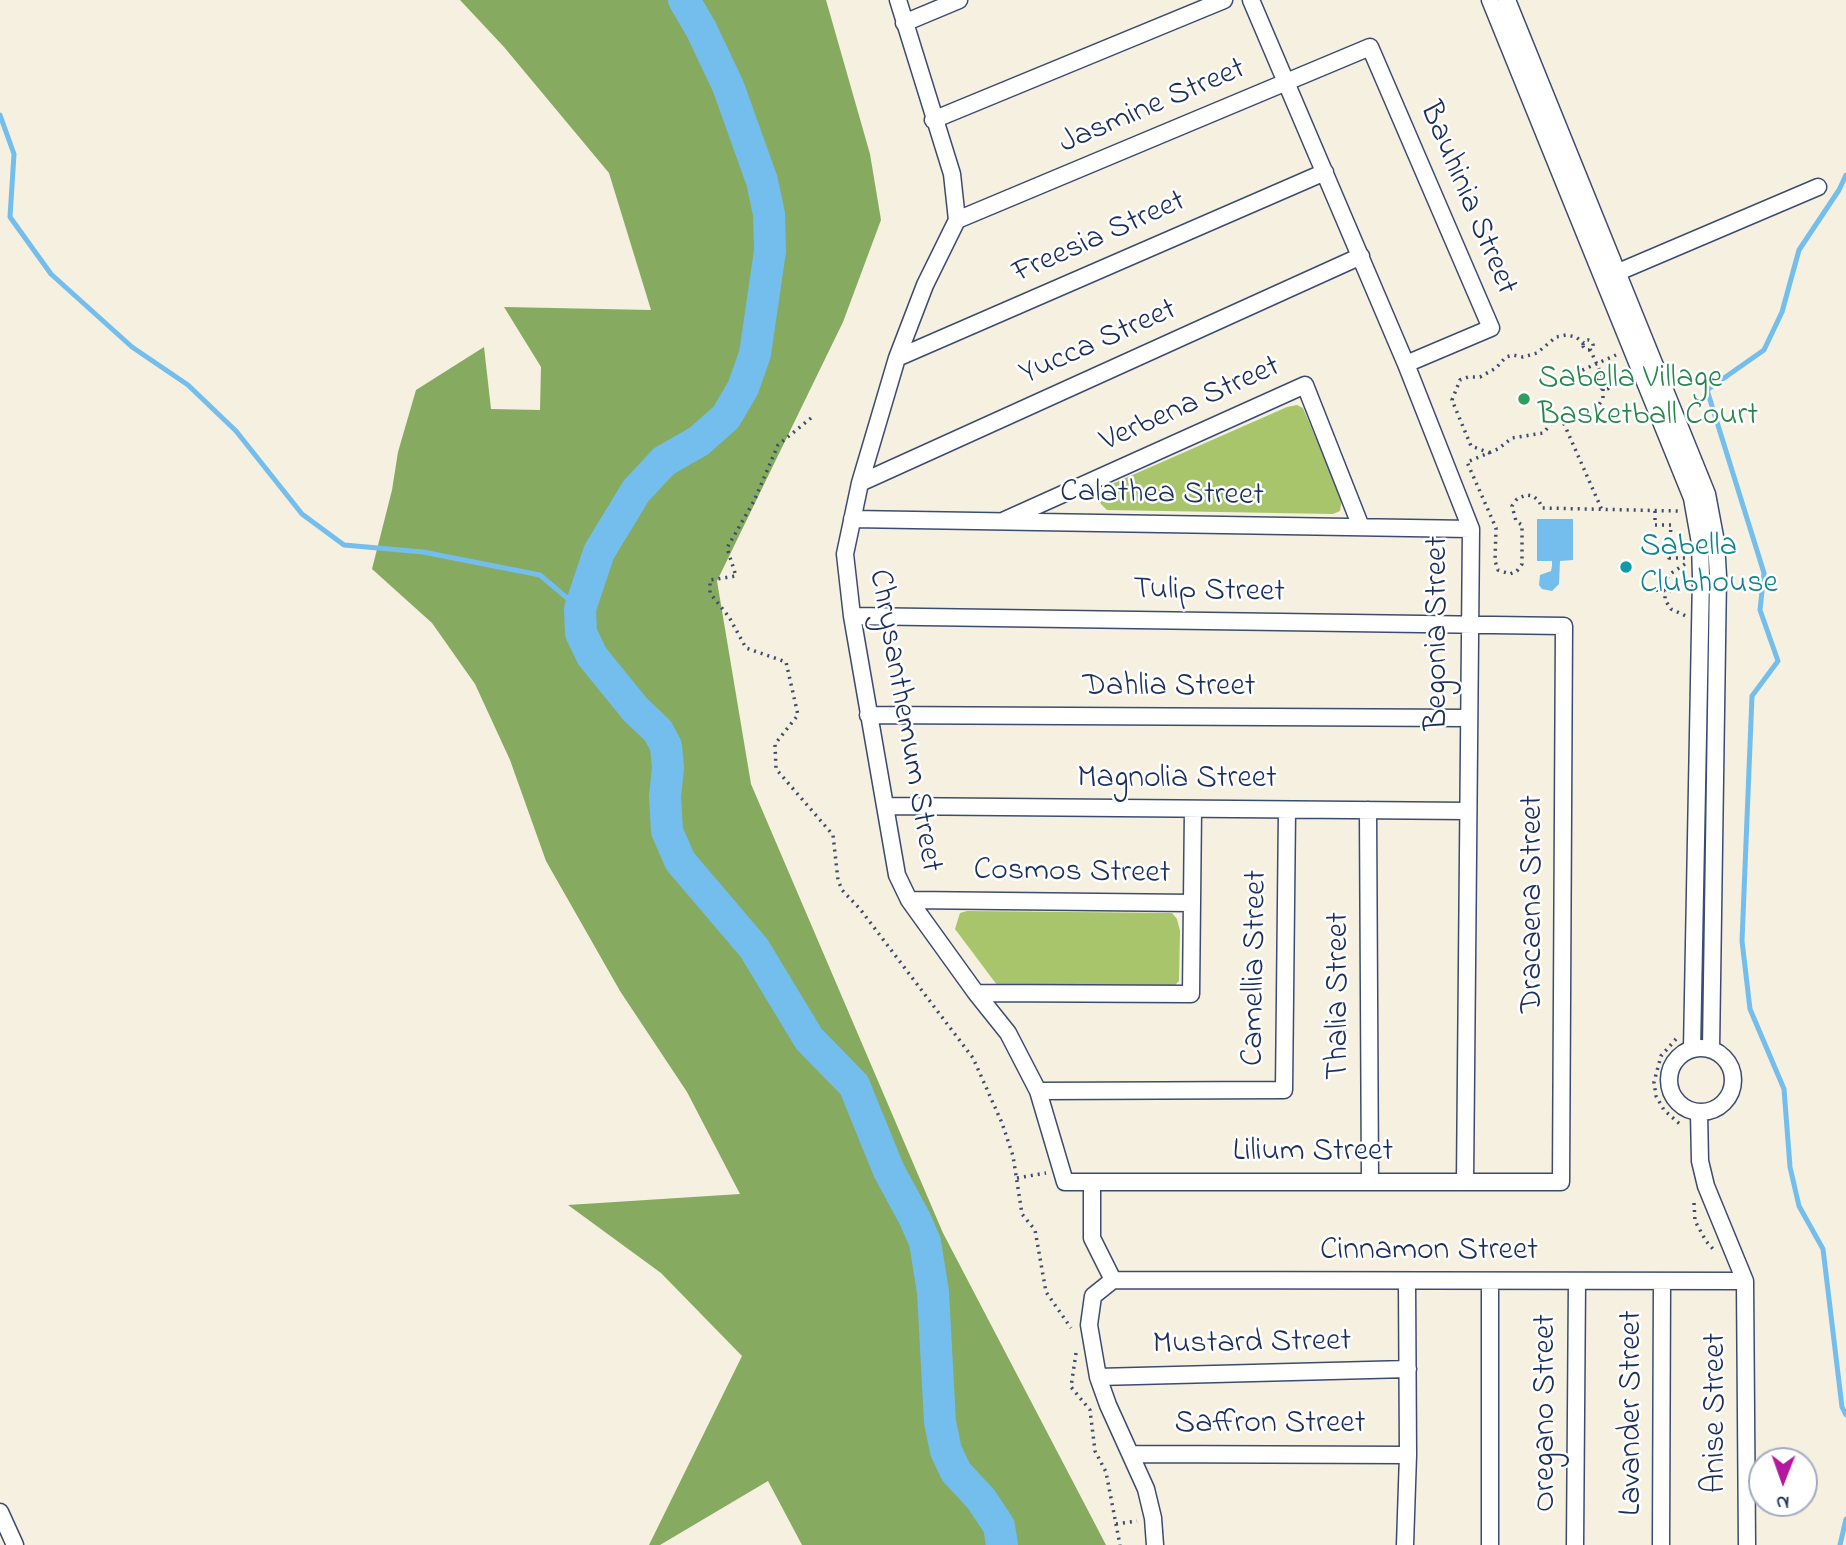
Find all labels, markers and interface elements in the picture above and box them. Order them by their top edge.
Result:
street label: Jasmine Street [1054,52,1252,164]
street label: Bauhinia Street [1408,97,1524,301]
street label: Freesia Street [1008,184,1192,294]
street label: Yucca Street [1015,292,1183,396]
street label: Verbena Street [1095,349,1287,463]
place label: Sabella Village Basketball Court [1538,362,1758,437]
marker: Sabella Village Basketball Court [1516,391,1532,407]
street label: Calathea Street [1060,475,1264,517]
place label: Sabella Clubhouse [1640,530,1778,605]
street label: Begonia Street [1421,536,1459,730]
marker: Sabella Clubhouse [1618,559,1634,575]
street label: Chrysanthemum Street [857,567,949,875]
street label: Tulip Street [1133,572,1285,614]
street label: Dahlia Street [1082,670,1256,708]
street label: Magnolia Street [1077,762,1277,800]
street label: Dracaena Street [1516,795,1554,1013]
street label: Cosmos Street [973,853,1171,895]
street label: Camellia Street [1236,869,1278,1067]
street label: Thalia Street [1322,912,1360,1080]
street label: Lilium Street [1233,1135,1393,1173]
street label: Cinnamon Street [1320,1234,1538,1272]
street label: Lavander Street [1615,1310,1653,1516]
street label: Oregano Street [1529,1314,1567,1512]
street label: Mustard Street [1152,1324,1352,1366]
street label: Anise Street [1699,1333,1737,1493]
street label: Saffron Street [1175,1407,1365,1445]
north arrow [1748,1447,1818,1517]
text: N [1776,1488,1789,1515]

